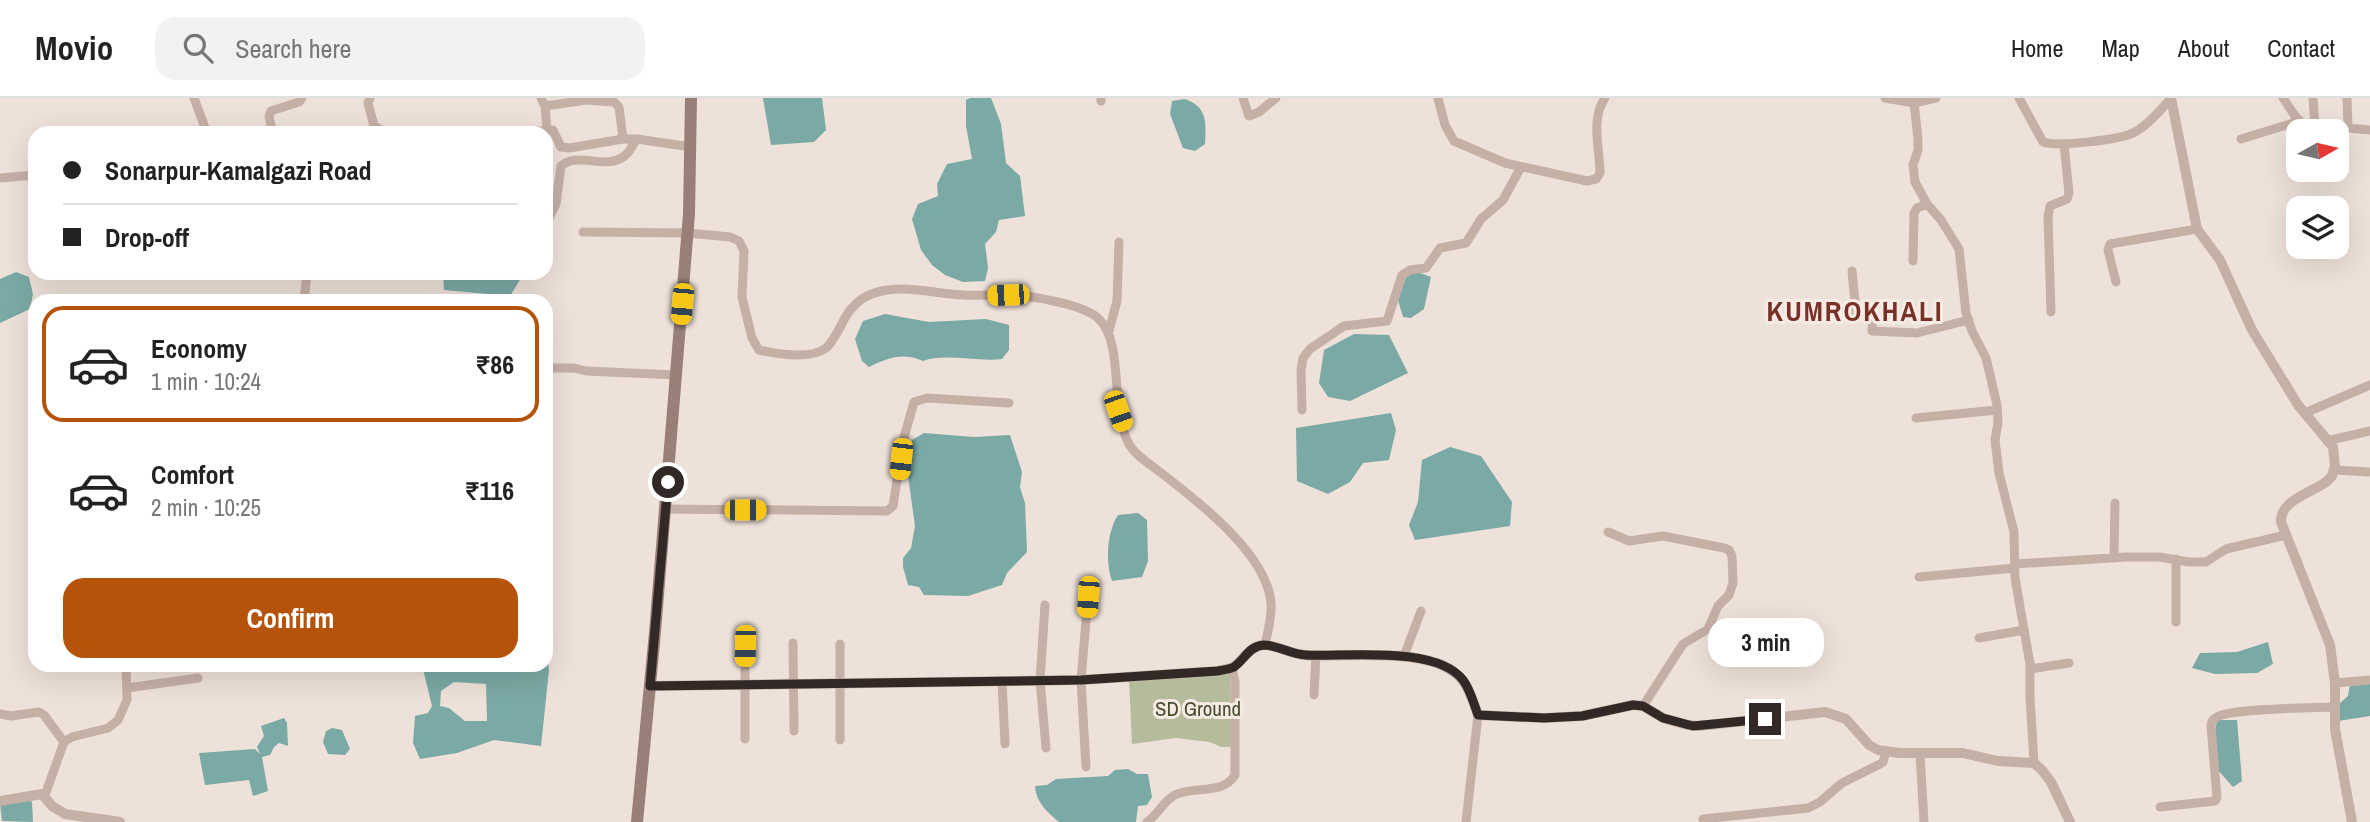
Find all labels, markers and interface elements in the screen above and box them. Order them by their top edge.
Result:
search box [155,17,645,80]
text: Movio [35,26,113,70]
icon: search [179,29,217,67]
text: Search here [235,31,351,66]
text: Home [2011,32,2063,64]
text: Map [2101,32,2140,64]
text: About [2178,32,2229,64]
text: Contact [2267,32,2335,64]
north arrow [2286,119,2348,182]
map controls [2286,119,2349,259]
text: Sonarpur-Kamalgazi Road [105,153,372,188]
button: layers [2286,196,2349,259]
text: Drop-off [105,220,189,255]
car [670,282,695,326]
car [987,284,1030,306]
district label: KUMROKHALI [1767,292,1943,330]
text: Economy [151,331,247,366]
icon: car [67,333,130,396]
text: ₹86 [475,347,514,382]
text: 1 min · 10:24 [151,366,261,397]
car [1102,388,1135,434]
car [889,437,914,481]
text: Comfort [151,457,234,492]
icon: car [67,459,130,522]
route start [652,466,684,498]
text: ₹116 [465,473,514,508]
text: 2 min · 10:25 [151,492,261,523]
car [725,500,767,521]
car [1077,575,1100,619]
button: Confirm [63,578,518,658]
callout: 3 min [1707,618,1823,666]
car [735,625,756,667]
text: 3 min [1741,627,1791,658]
park label: SD Ground [1155,694,1241,723]
route end [1749,703,1781,735]

